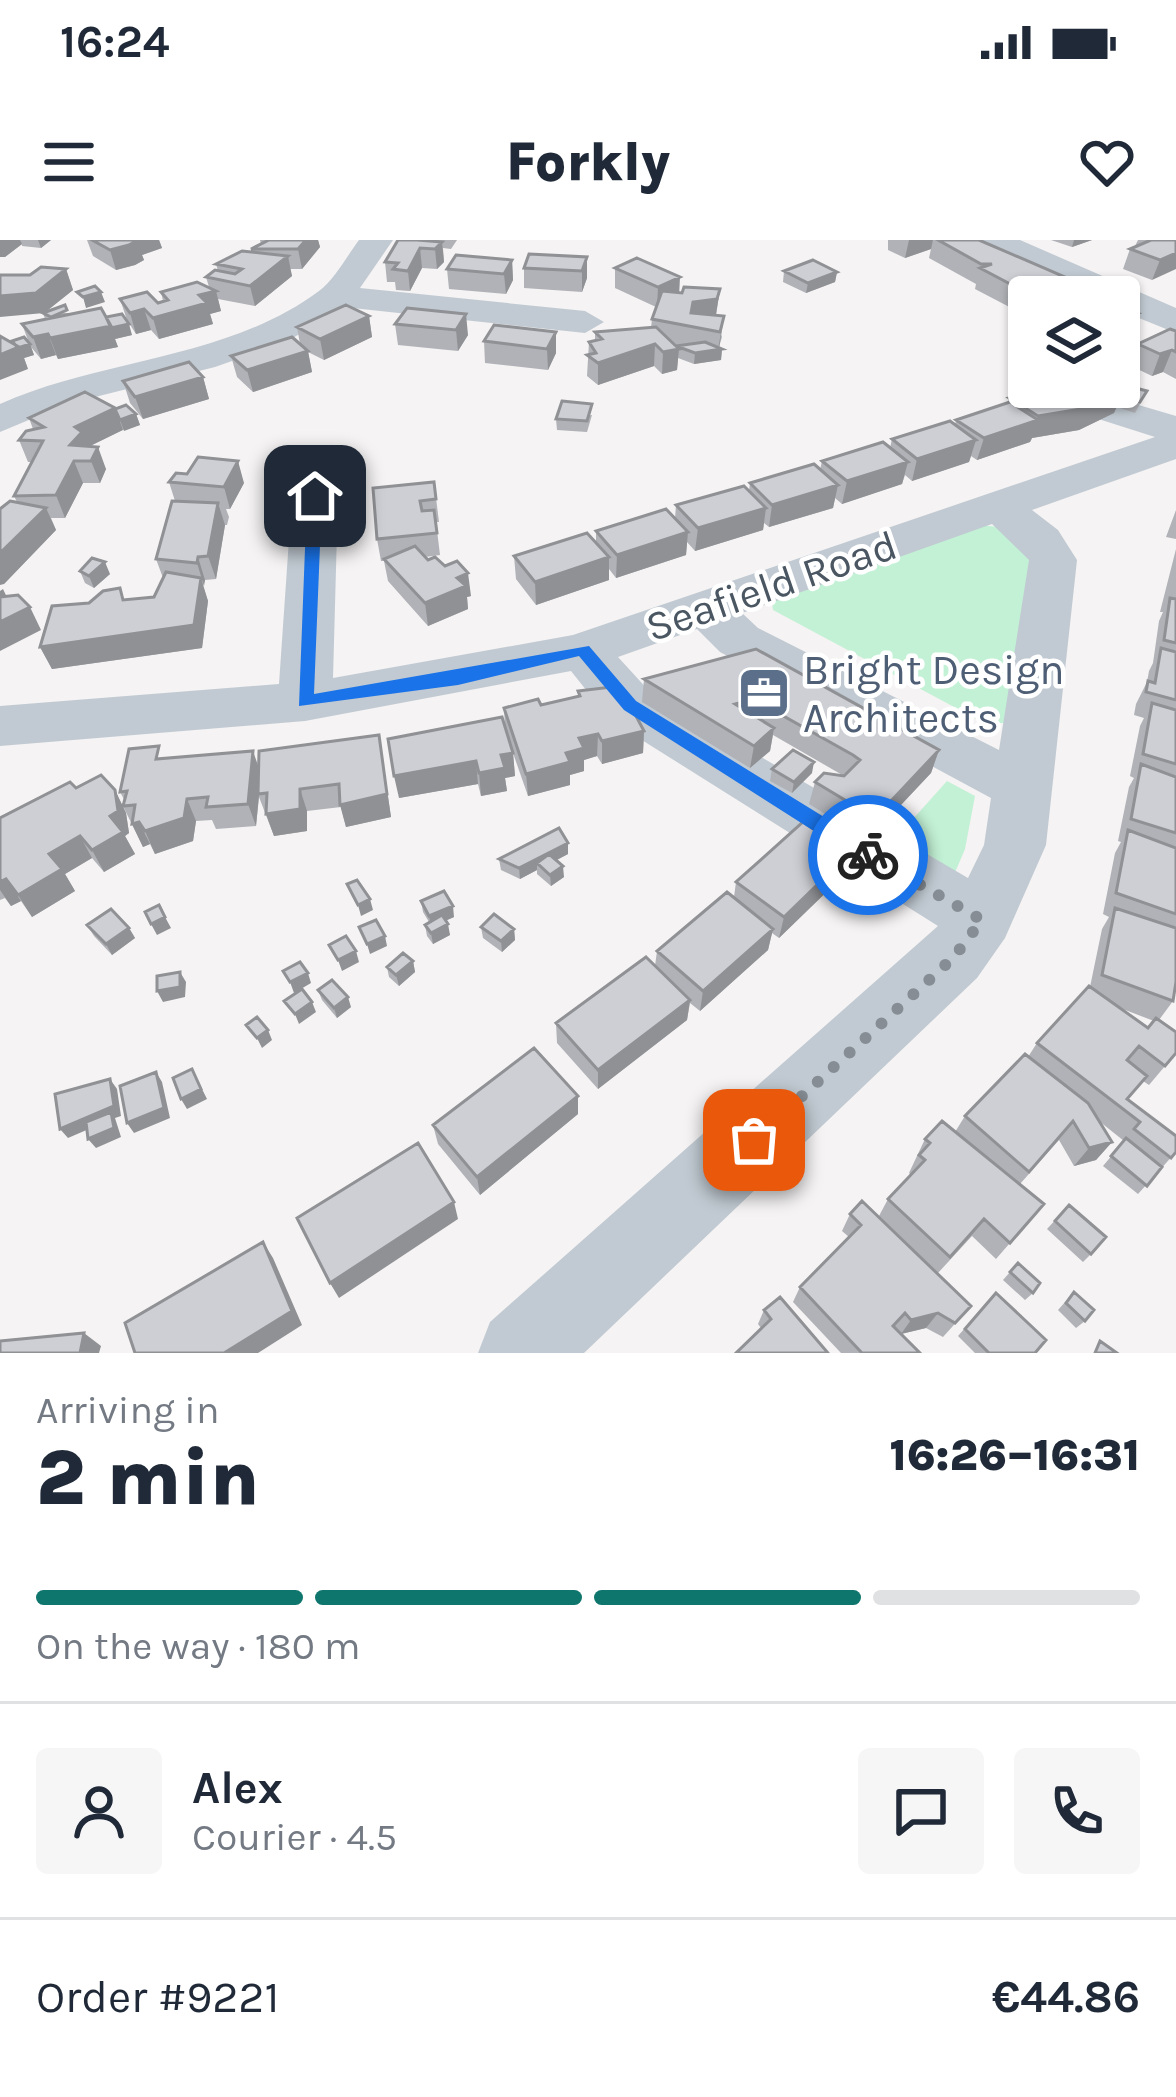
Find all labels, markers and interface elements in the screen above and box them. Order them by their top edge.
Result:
text: 16:24 [60,16,170,68]
icon: menu [36,129,102,195]
icon: heart [1074,129,1140,195]
text: Forkly [506,130,670,194]
map controls [1008,276,1140,408]
button: layers [1008,276,1140,408]
pin [264,445,366,547]
icon: home [282,463,348,529]
street label: Seafield Road [639,520,903,652]
place label: Bright Design Architects [803,645,1065,743]
office icon: Bright Design Architects [736,665,792,721]
courier [808,795,928,915]
icon: bike [835,822,901,888]
pin [703,1089,805,1191]
icon: bag [721,1107,787,1173]
text: Arriving in [36,1387,219,1433]
text: 16:26–16:31 [889,1429,1140,1481]
text: 2 min [36,1432,260,1524]
text: On the way · 180 m [36,1623,361,1669]
button: person [36,1748,162,1874]
button: chat [858,1748,984,1874]
button: phone [1014,1748,1140,1874]
text: Alex [192,1762,283,1814]
text: Courier · 4.5 [192,1814,397,1860]
text: Order #9221 [36,1971,279,2023]
text: €44.86 [992,1971,1140,2023]

